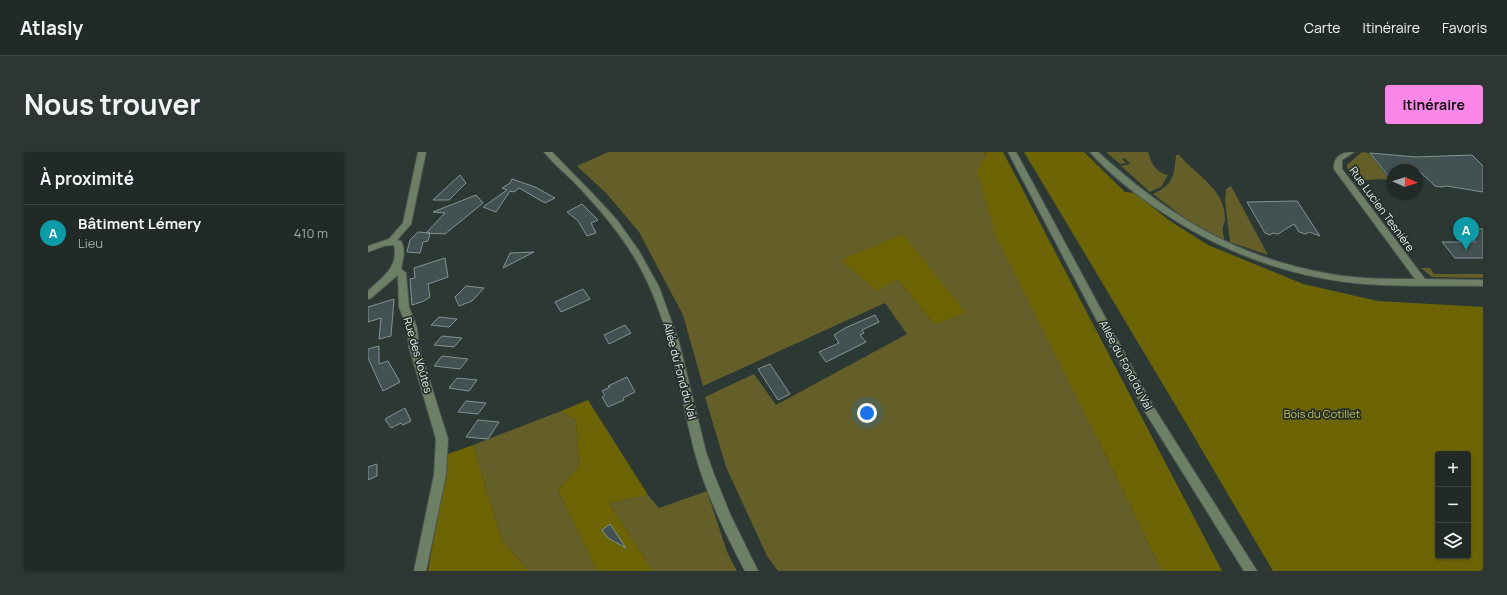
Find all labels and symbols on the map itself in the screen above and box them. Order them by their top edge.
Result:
street label: Rue Lucien Tesnière [1347,163,1419,255]
north arrow [1387,164,1423,200]
pin: A [1453,217,1479,250]
street label: Rue des Voûtes [400,315,437,395]
street label: Allée du Fond du Val [1096,317,1156,412]
street label: Allée du Fond du Val [660,321,701,421]
your location [857,403,877,423]
park label: Bois du Cotillet [1284,406,1360,421]

